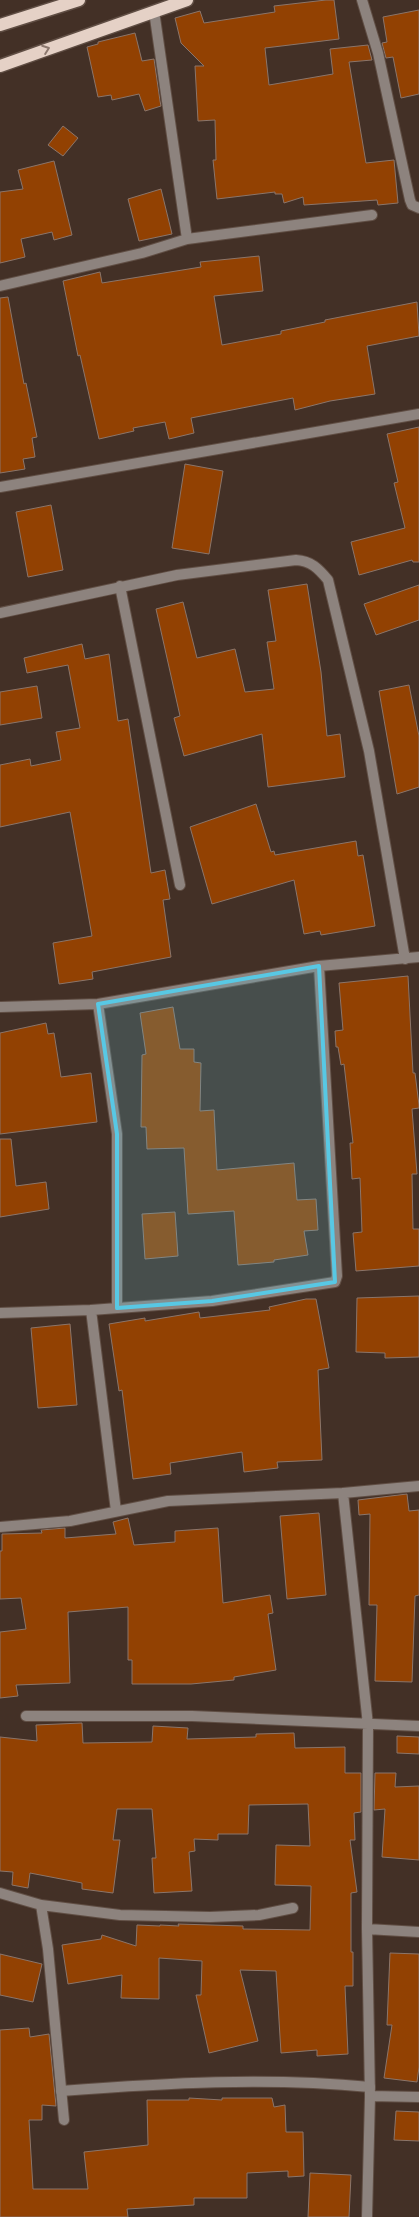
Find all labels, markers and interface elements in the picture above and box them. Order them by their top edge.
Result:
one-way arrow [41,45,50,55]

